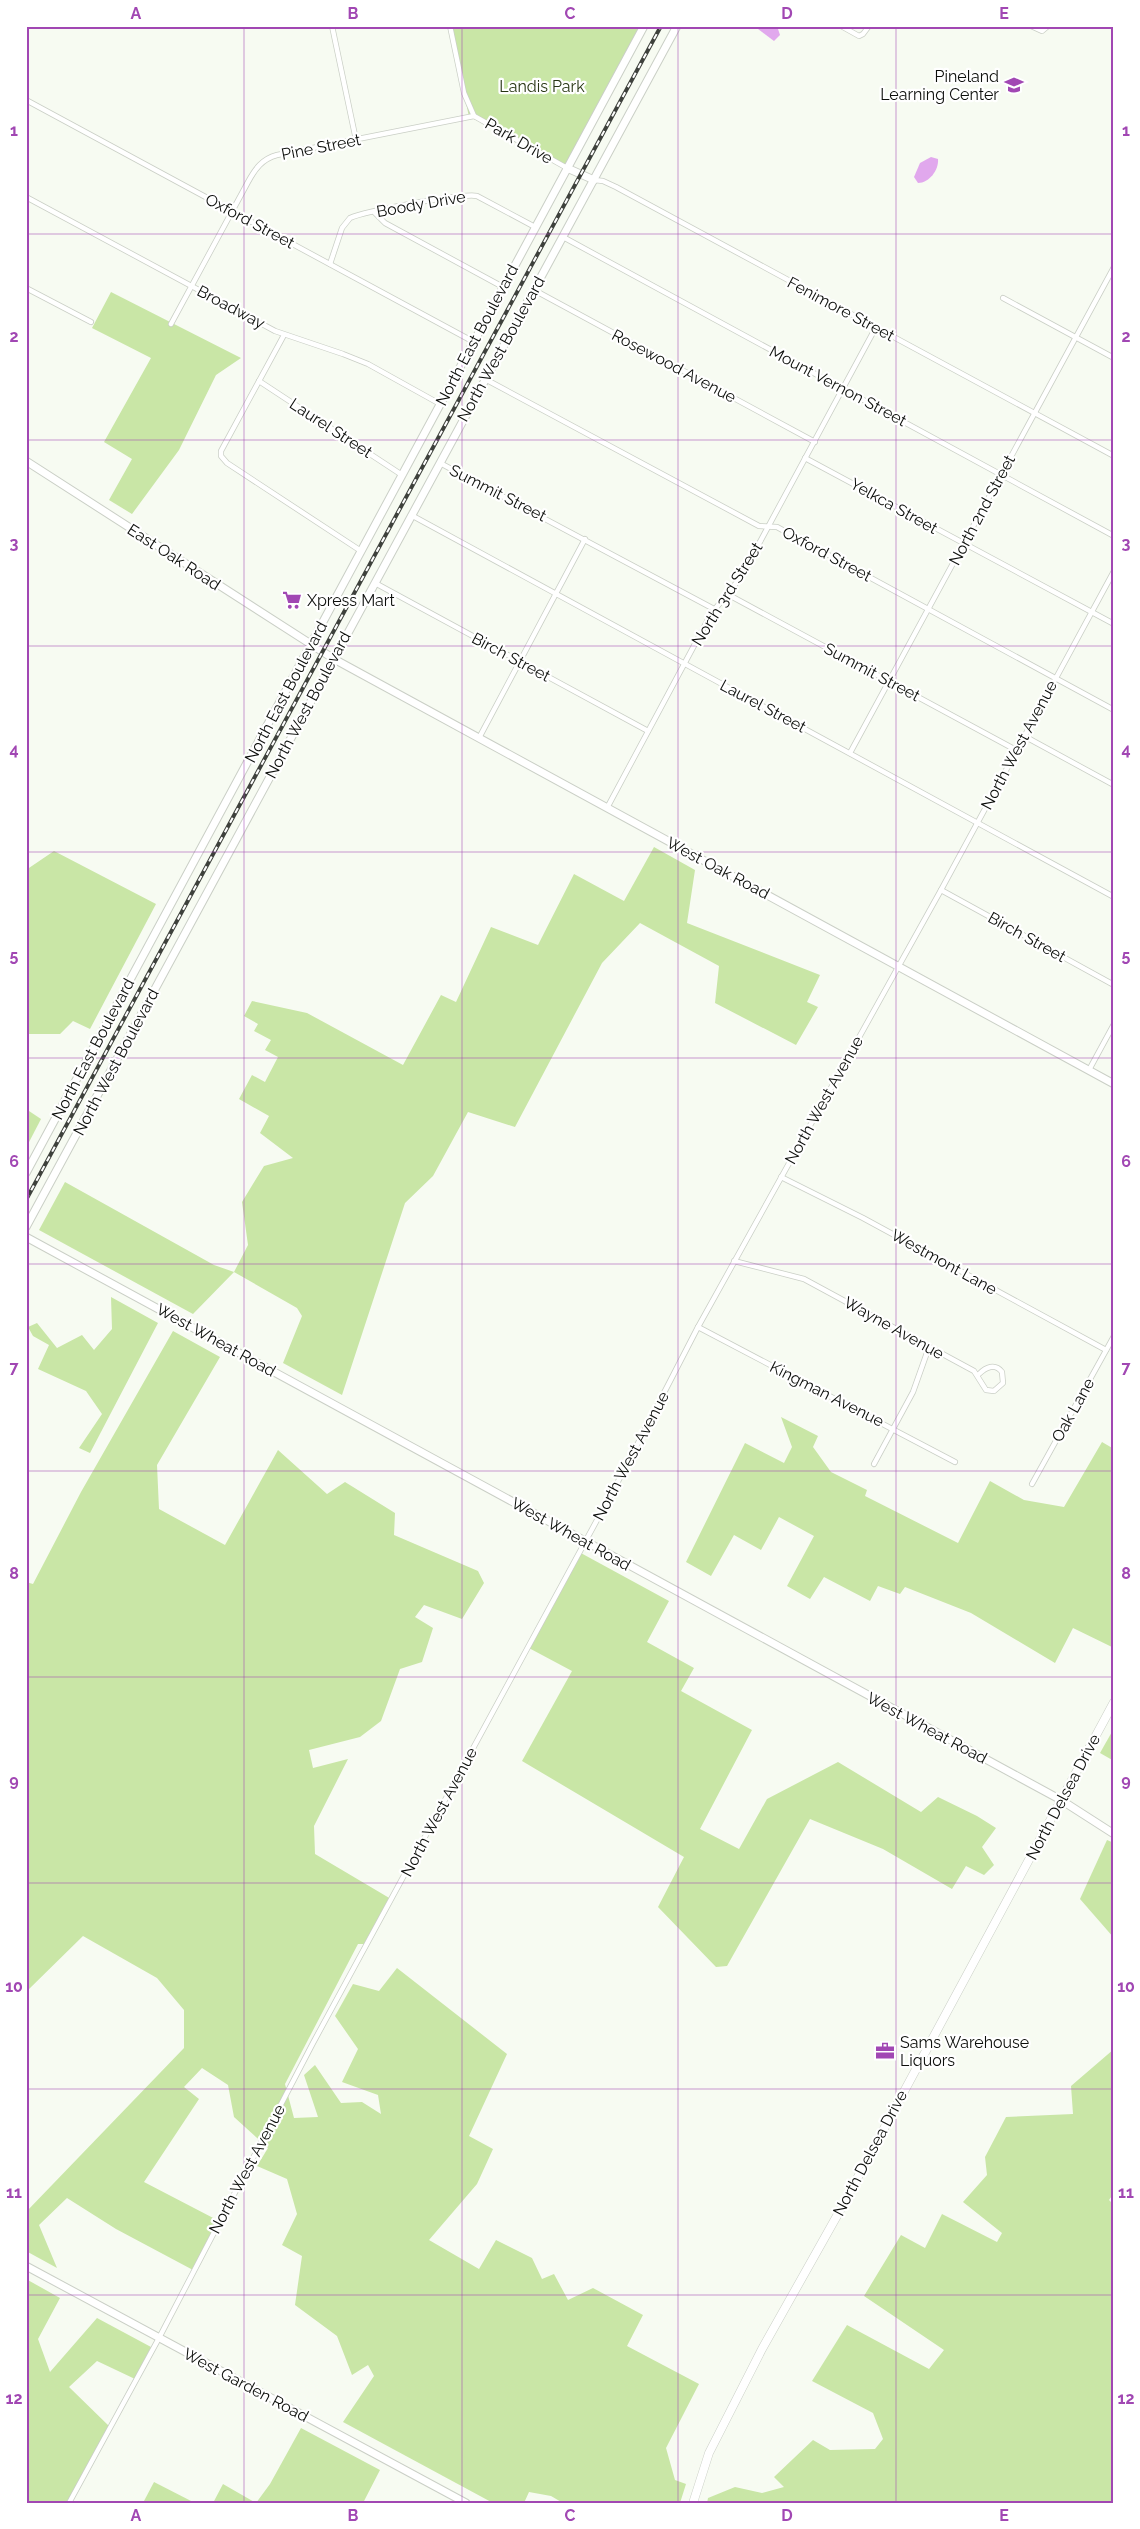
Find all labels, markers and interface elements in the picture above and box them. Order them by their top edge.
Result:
text: A [131,4,142,23]
text: B [348,4,359,23]
text: C [565,4,576,23]
text: D [781,4,793,23]
text: E [999,4,1009,23]
place label: Pineland Learning Center [880,67,999,104]
school or university icon: Pineland Learning Center [1003,74,1025,96]
park label: Landis Park [499,77,585,96]
street label: Park Drive [482,114,556,168]
text: 1 [10,121,18,140]
text: 1 [1122,121,1130,140]
street label: Pine Street [280,130,363,164]
street label: Boody Drive [375,187,467,221]
street label: Oxford Street [202,190,298,253]
street label: North East Boulevard [432,261,522,409]
street label: North West Boulevard [453,273,549,425]
street label: Fenimore Street [784,273,898,346]
street label: Broadway [194,281,268,333]
street label: Rosewood Avenue [609,325,739,407]
text: 2 [9,327,19,346]
text: 2 [1121,327,1131,346]
street label: Mount Vernon Street [766,342,910,430]
street label: Laurel Street [286,394,376,462]
street label: North 2nd Street [945,451,1019,568]
street label: Summit Street [446,460,550,526]
street label: Yelkca Street [847,474,941,538]
street label: East Oak Road [124,520,224,594]
street label: Oxford Street [779,523,875,586]
text: 3 [10,534,19,553]
text: 3 [1122,534,1131,553]
street label: North 3rd Street [688,538,767,649]
supermarket icon: Xpress Mart [281,589,303,611]
place label: Xpress Mart [307,591,395,610]
street label: North East Boulevard [241,618,331,766]
street label: North West Boulevard [261,628,355,782]
street label: Birch Street [469,628,554,686]
street label: Summit Street [821,639,924,706]
street label: Laurel Street [717,675,810,737]
street label: North West Avenue [977,677,1061,813]
text: 4 [9,740,19,759]
text: 4 [1121,740,1131,759]
street label: West Oak Road [663,833,773,903]
street label: Birch Street [985,908,1070,966]
text: 5 [10,946,19,965]
text: 5 [1122,946,1131,965]
street label: North East Boulevard [48,975,138,1123]
street label: North West Boulevard [69,985,163,1139]
street label: North West Avenue [781,1033,867,1167]
text: 6 [9,1152,19,1171]
text: 6 [1121,1152,1131,1171]
street label: Westmont Lane [888,1225,1000,1299]
street label: Wayne Avenue [841,1293,947,1363]
street label: West Wheat Road [153,1299,279,1381]
street label: Kingman Avenue [767,1357,887,1431]
text: 7 [10,1358,19,1377]
text: 7 [1122,1358,1131,1377]
street label: Oak Lane [1048,1375,1098,1445]
street label: North West Avenue [589,1388,673,1524]
street label: West Wheat Road [508,1493,634,1575]
text: 8 [9,1564,19,1583]
text: 8 [1121,1564,1131,1583]
street label: West Wheat Road [864,1688,990,1768]
street label: North Delsea Drive [1022,1731,1104,1863]
street label: North West Avenue [397,1744,481,1880]
text: 9 [9,1771,19,1790]
text: 9 [1121,1771,1131,1790]
text: 10 [5,1977,23,1996]
text: 10 [1117,1977,1135,1996]
place label: Sams Warehouse Liquors [900,2033,1029,2070]
office icon: Sams Warehouse Liquors [874,2040,896,2062]
street label: North Delsea Drive [829,2087,911,2219]
street label: North West Avenue [205,2101,289,2237]
text: 11 [6,2183,22,2202]
text: 11 [1118,2183,1134,2202]
street label: West Garden Road [180,2344,312,2426]
text: 12 [6,2389,22,2408]
text: 12 [1118,2389,1134,2408]
text: A [131,2506,142,2525]
text: B [348,2506,359,2525]
text: C [565,2506,576,2525]
text: D [781,2506,793,2525]
text: E [999,2506,1009,2525]

